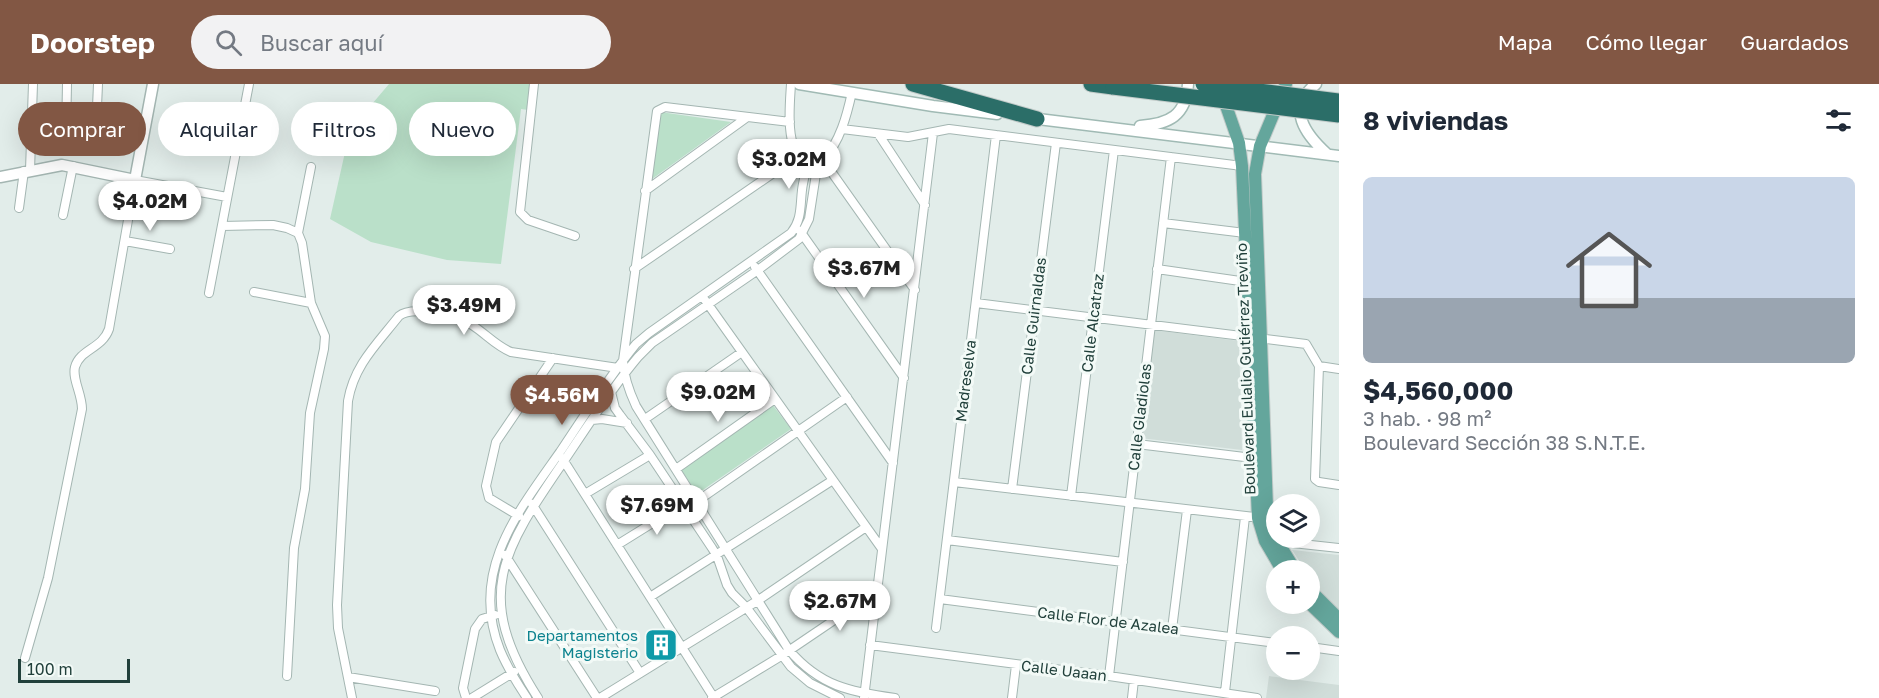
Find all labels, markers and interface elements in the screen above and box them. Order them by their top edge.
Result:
search box [191,15,611,69]
text: Doorstep [30,26,155,59]
icon: search [212,26,245,59]
text: Buscar aquí [260,29,383,56]
text: Mapa [1498,29,1553,55]
text: Cómo llegar [1586,29,1707,55]
text: Guardados [1740,29,1849,55]
chip: Comprar [18,102,146,156]
chip: Alquilar [158,102,279,156]
chip: Filtros [291,102,397,156]
chip: Nuevo [409,102,516,156]
icon: filters [1822,104,1855,137]
text: 8 viviendas [1363,105,1508,136]
pin: $3.02M [740,139,838,190]
text: $3.02M [752,146,827,170]
pin: $4.02M [101,181,199,232]
text: $4.02M [112,188,188,212]
icon: home [1555,216,1663,324]
street label: Boulevard Eulalio Gutiérrez Treviño [1232,243,1258,495]
pin: $3.67M [815,248,913,299]
text: $3.67M [827,255,901,279]
street label: Calle Guirnaldas [1017,256,1049,376]
street label: Calle Alcatraz [1077,272,1107,373]
pin: $3.49M [415,285,513,336]
text: $3.49M [427,292,502,316]
street label: Madreselva [951,339,979,423]
street label: Calle Gladiolas [1123,362,1155,472]
pin: $9.02M [669,372,767,423]
pin: $4.56M [513,375,611,426]
text: $4,560,000 [1363,375,1513,406]
text: $9.02M [680,379,756,403]
text: $4.56M [525,382,600,406]
text: 3 hab. · 98 m² [1363,406,1491,430]
text: Boulevard Sección 38 S.N.T.E. [1363,430,1646,454]
pin: $7.69M [608,485,706,536]
text: $7.69M [620,492,694,516]
map controls [1266,494,1320,680]
button: layers [1266,494,1320,548]
button: + [1266,560,1320,614]
pin: $2.67M [791,581,889,632]
text: $2.67M [803,588,877,612]
street label: Calle Flor de Azalea [1036,602,1180,638]
place label: Departamentos Magisterio [526,626,638,661]
button: − [1266,626,1320,680]
building icon: Departamentos Magisterio [643,627,679,663]
scale bar [18,656,130,684]
street label: Calle Uaaan [1020,656,1108,684]
text: 100 m [27,659,73,679]

